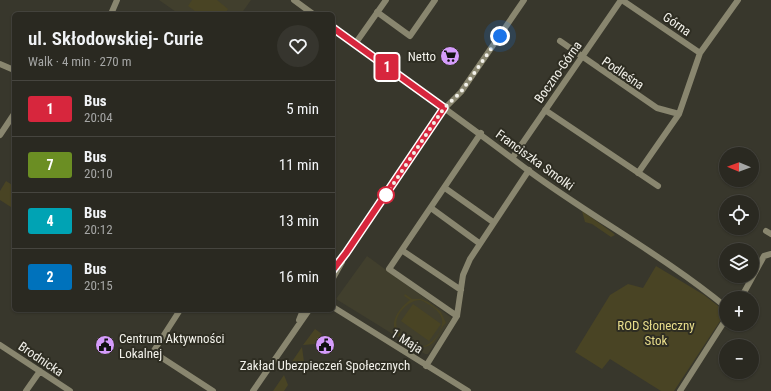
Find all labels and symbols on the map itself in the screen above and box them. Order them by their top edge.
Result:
street label: Górna [660,9,694,39]
your location [490,26,510,46]
street label: Boczno-Górna [531,38,585,106]
supermarket icon: Netto [439,45,461,67]
place label: Netto [408,49,436,64]
street label: Podleśna [599,53,647,93]
line badge: 1 [374,54,400,80]
street label: Franciszka Smolki [493,127,577,193]
north arrow [719,147,759,187]
unlabelled marker [377,186,395,204]
park label: ROD Słoneczny Stok [617,318,695,348]
street label: 1 Maja [388,325,426,357]
place label: Centrum Aktywności Lokalnej [119,331,224,361]
public building icon: Centrum Aktywności Lokalnej [94,334,116,356]
public building icon: Zakład Ubezpieczeń Społecznych [314,334,336,356]
street label: Brodnicka [16,338,66,380]
place label: Zakład Ubezpieczeń Społecznych [240,358,410,373]

